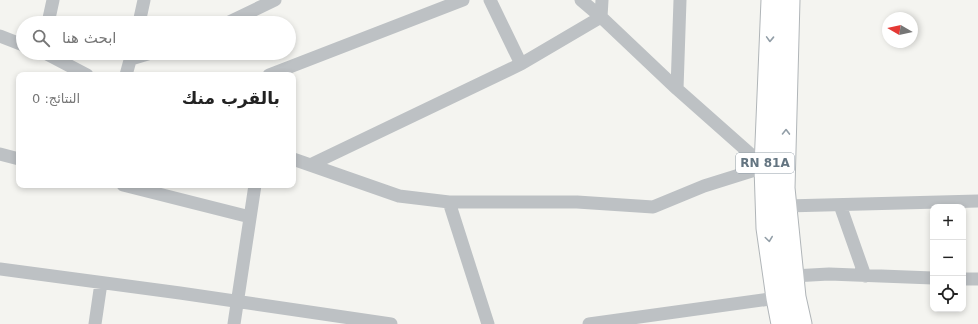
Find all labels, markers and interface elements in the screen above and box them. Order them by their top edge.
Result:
north arrow [882,12,918,48]
search box [16,16,296,60]
icon: search [30,27,52,49]
text: ابحث هنا [62,29,117,47]
one-way arrow [766,36,775,42]
text: بالقرب منك [182,88,280,108]
text: النتائج: 0 [32,91,80,106]
one-way arrow [781,129,790,135]
road number: RN 81A [736,153,794,173]
map controls [930,204,966,312]
button: + [930,204,966,240]
one-way arrow [764,236,773,242]
button: − [930,240,966,276]
button: locate [930,276,966,312]

